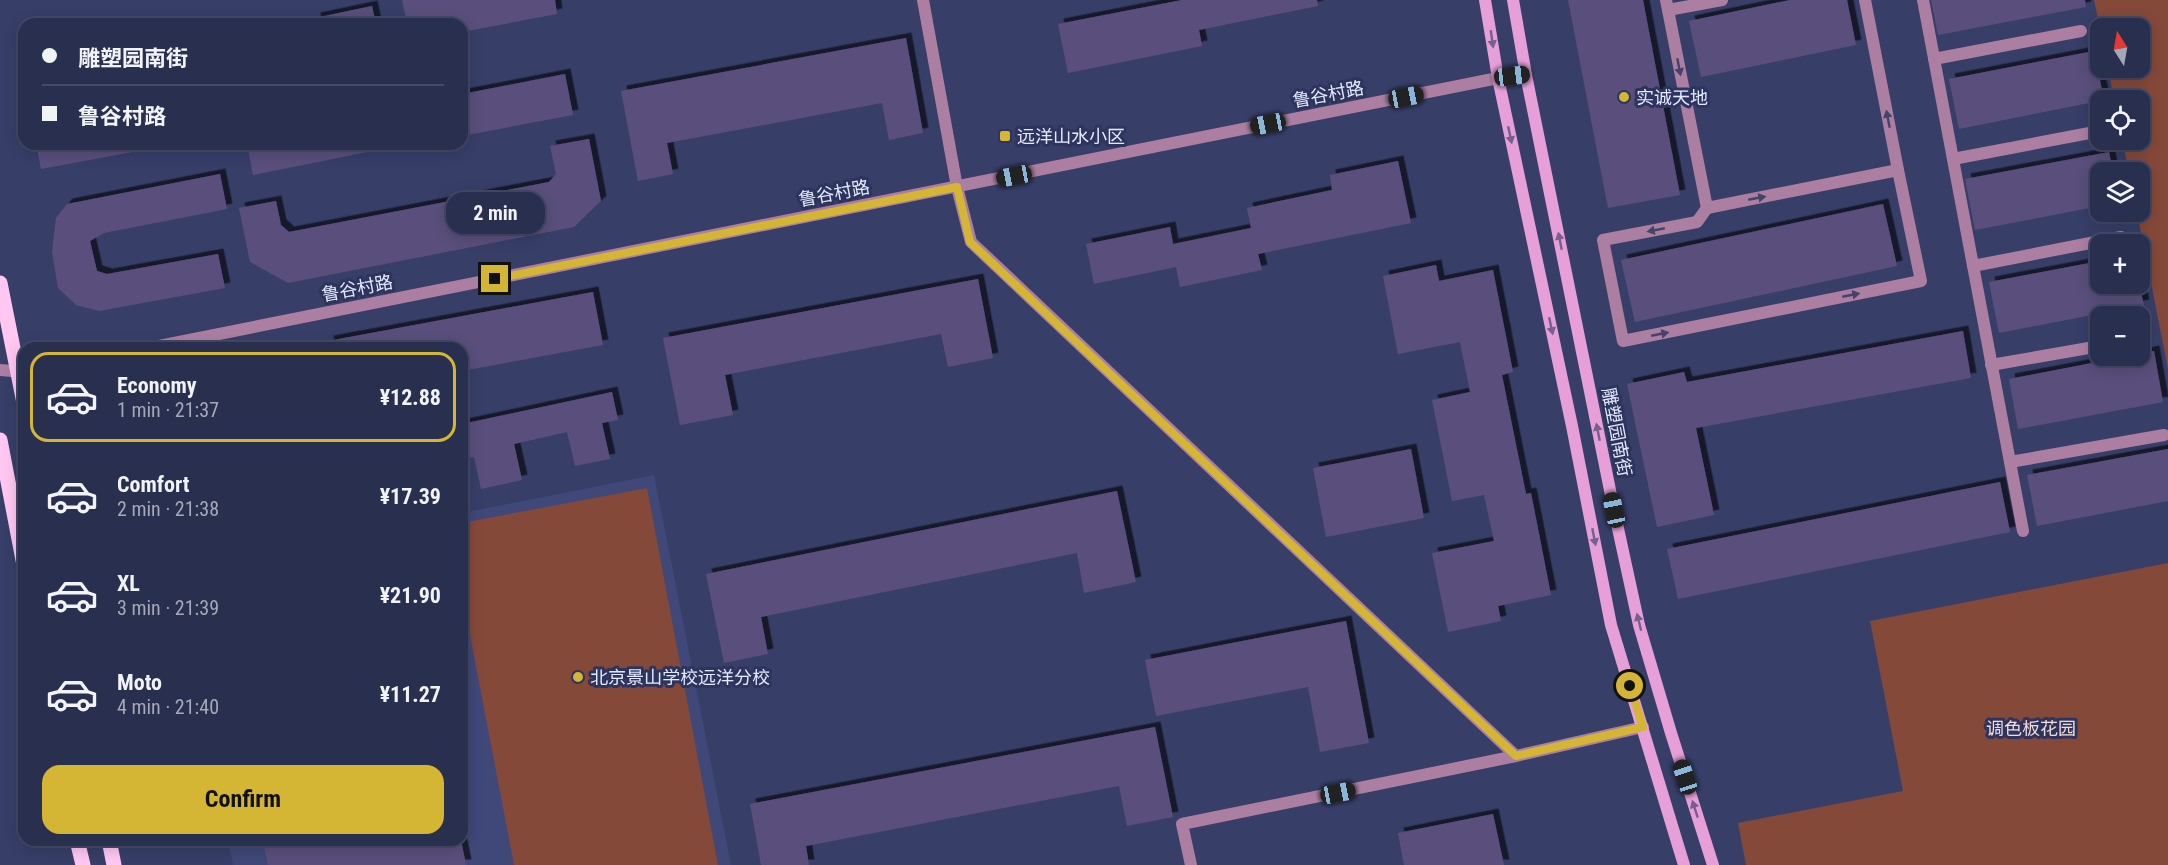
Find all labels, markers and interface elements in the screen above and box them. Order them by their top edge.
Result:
north arrow [2090,18,2150,78]
map controls [2090,18,2150,366]
one-way arrow [1488,29,1497,48]
text: 雕塑园南街 [78,46,188,71]
one-way arrow [1675,58,1684,77]
car [1493,65,1531,87]
street label: 鲁谷村路 [1291,77,1365,111]
car [1387,85,1425,109]
place label: 实诚天地 [1636,87,1708,108]
marker: 实诚天地 [1617,90,1631,104]
button: locate [2090,90,2150,150]
text: 鲁谷村路 [78,104,166,129]
one-way arrow [1883,109,1892,128]
car [1249,112,1287,136]
place label: 远洋山水小区 [1017,126,1125,147]
one-way arrow [1506,126,1515,145]
marker: 远洋山水小区 [998,129,1012,143]
button: layers [2090,162,2150,222]
car [995,164,1033,188]
street label: 鲁谷村路 [797,176,871,210]
callout: 2 min [446,192,544,234]
one-way arrow [1748,193,1767,202]
text: 2 min [473,201,518,225]
one-way arrow [1646,226,1665,235]
one-way arrow [1554,231,1564,250]
button: + [2090,234,2150,294]
route end [481,265,508,292]
street label: 鲁谷村路 [320,271,394,305]
one-way arrow [1842,290,1861,299]
button: − [2090,306,2150,366]
one-way arrow [1546,317,1556,335]
one-way arrow [1651,329,1670,338]
icon: car [45,370,99,424]
text: Economy [117,373,197,398]
text: ¥12.88 [380,385,441,410]
street label: 雕塑园南街 [1598,386,1636,478]
text: 1 min · 21:37 [117,398,219,422]
one-way arrow [1593,422,1602,441]
icon: car [45,469,99,523]
text: Comfort [117,472,190,497]
text: ¥17.39 [380,484,441,509]
car [1601,491,1627,529]
text: 2 min · 21:38 [117,497,219,521]
one-way arrow [1590,528,1599,547]
icon: car [45,568,99,622]
text: XL [117,571,140,596]
text: ¥21.90 [380,583,441,608]
text: 3 min · 21:39 [117,596,219,620]
one-way arrow [1634,613,1644,632]
icon: car [45,667,99,721]
place label: 北京景山学校远洋分校 [590,667,770,688]
text: Moto [117,670,162,695]
marker: 北京景山学校远洋分校 [571,670,585,684]
route start [1616,672,1643,699]
text: ¥11.27 [380,682,441,707]
text: 4 min · 21:40 [117,695,219,719]
park label: 调色板花园 [1986,718,2076,739]
car [1671,757,1699,797]
button: Confirm [42,765,444,834]
car [1319,781,1357,805]
one-way arrow [1690,800,1699,818]

